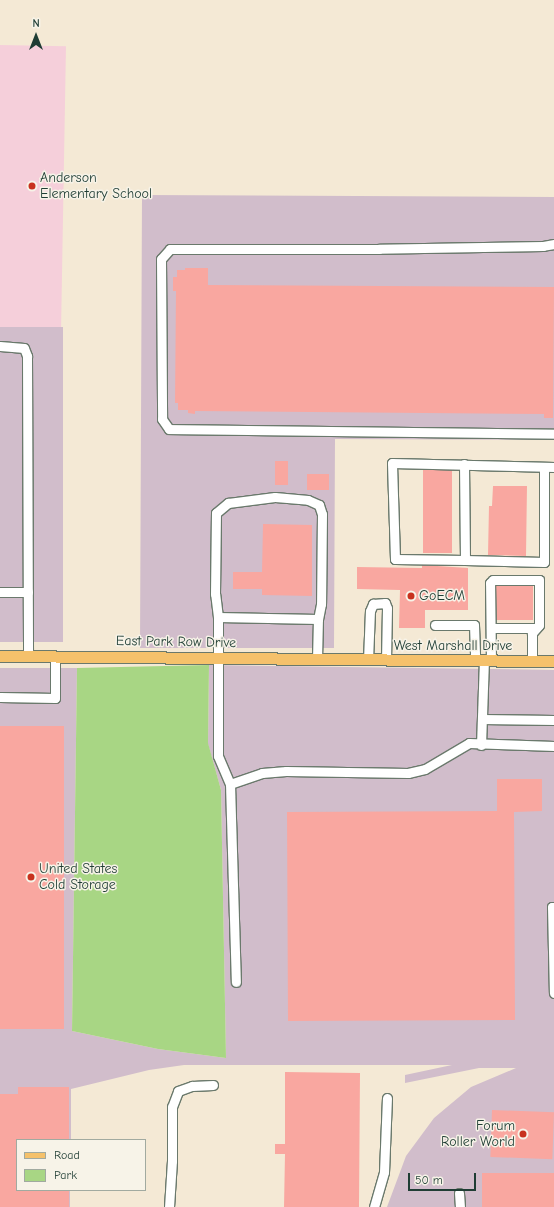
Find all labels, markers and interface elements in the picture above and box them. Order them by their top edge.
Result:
north arrow [16,16,56,56]
text: N [32,17,40,30]
place label: Anderson Elementary School [40,170,152,202]
marker: Anderson Elementary School [27,181,37,191]
place label: GoECM [419,588,465,604]
marker: GoECM [406,591,416,601]
street label: East Park Row Drive [116,633,236,651]
street label: West Marshall Drive [394,638,512,654]
place label: United States Cold Storage [39,861,117,894]
marker: United States Cold Storage [26,872,36,882]
place label: Forum Roller World [441,1118,515,1150]
marker: Forum Roller World [518,1129,528,1139]
legend [16,1139,146,1191]
text: Road [54,1148,80,1162]
scale bar [410,1165,478,1191]
text: Park [54,1168,77,1182]
text: 50 m [415,1173,443,1187]

